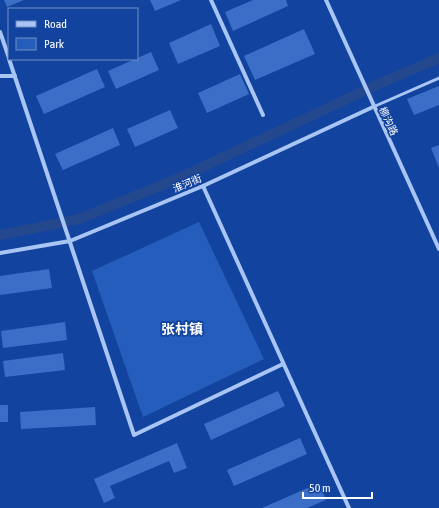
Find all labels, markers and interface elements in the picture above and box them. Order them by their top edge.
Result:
legend [8,8,138,60]
text: Road [44,17,67,31]
text: Park [44,37,65,51]
street label: 柳沟路 [377,105,400,137]
street label: 淮河街 [171,173,203,194]
district label: 张村镇 [161,321,203,337]
scale bar [303,474,372,500]
text: 50 m [309,481,331,495]

